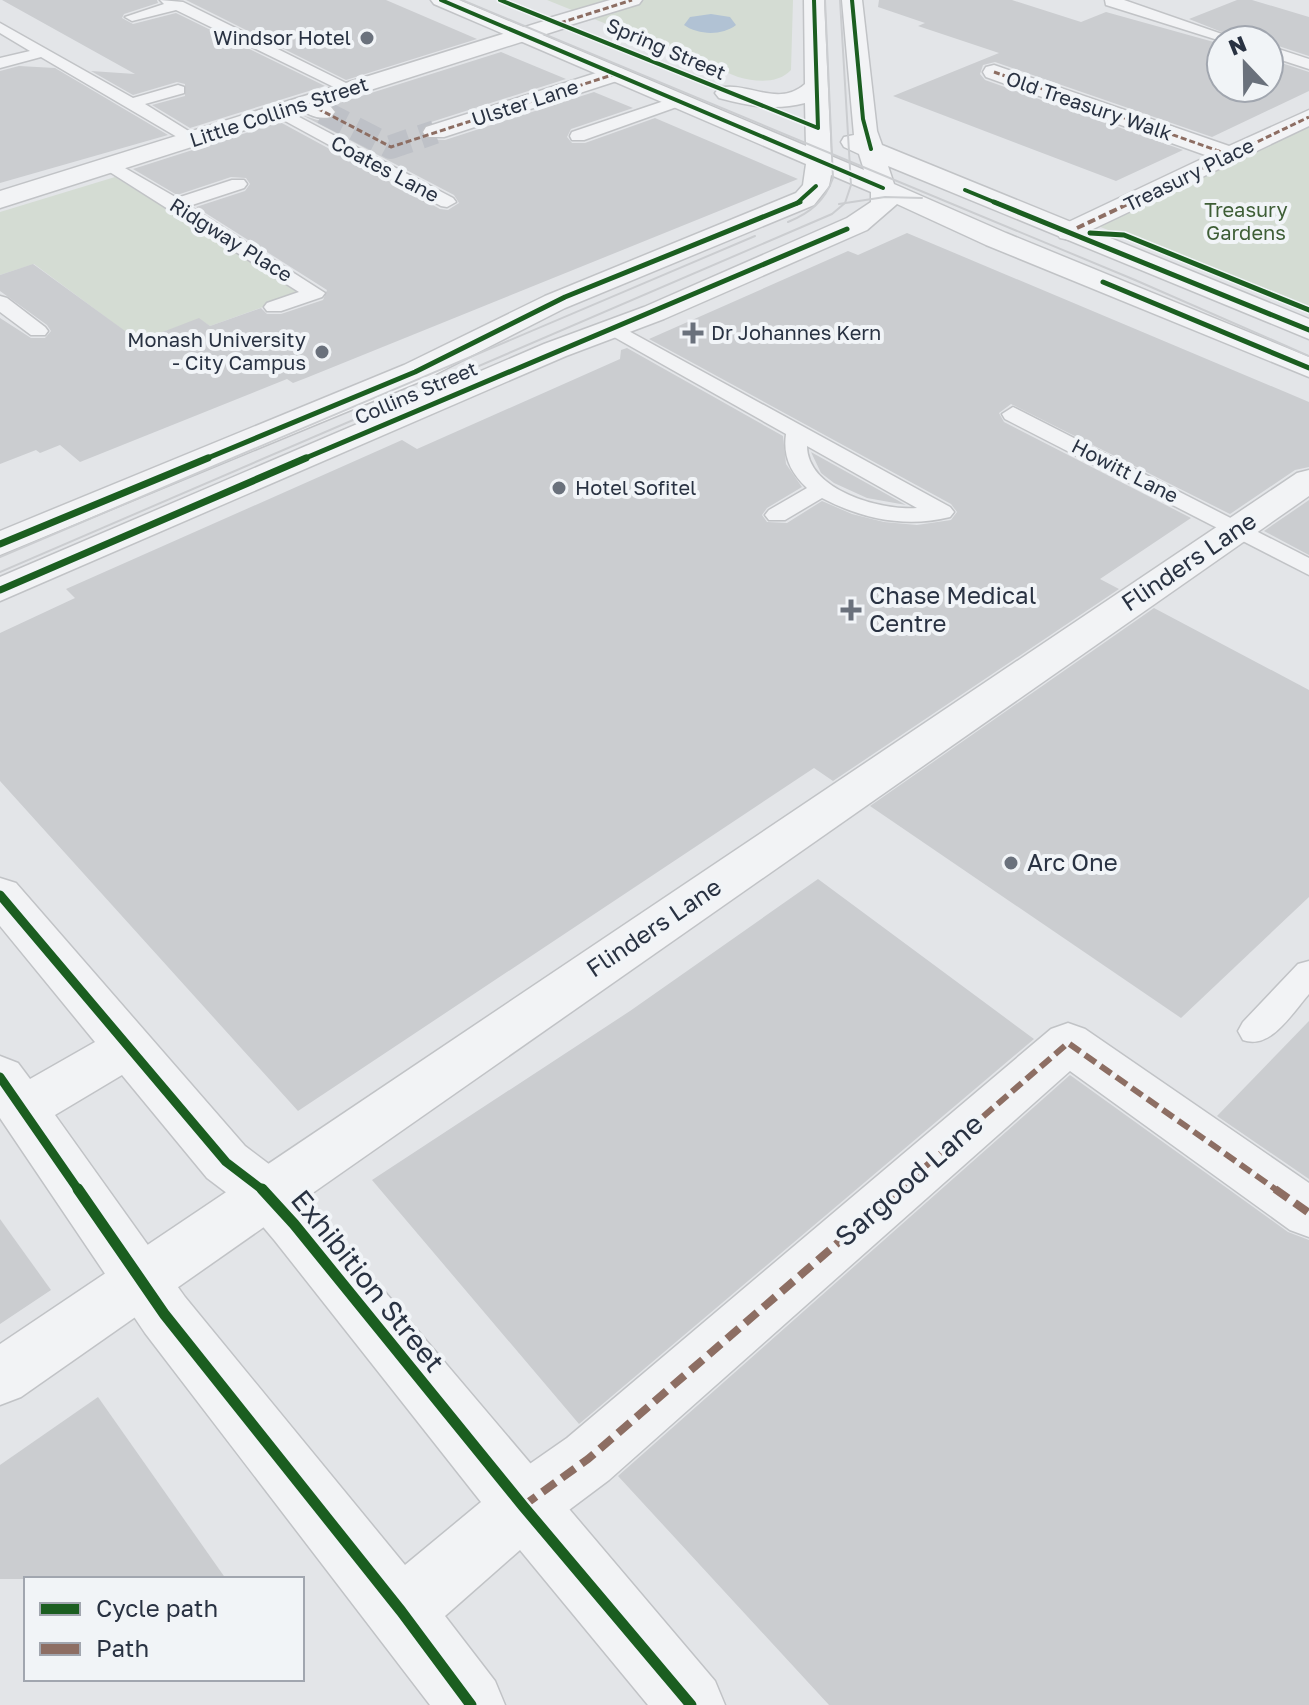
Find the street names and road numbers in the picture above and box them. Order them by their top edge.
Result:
street label: Spring Street [603,12,730,84]
street label: Old Treasury Walk [1003,65,1176,145]
street label: Little Collins Street [186,71,371,151]
street label: Ulster Lane [468,74,581,131]
street label: Coates Lane [327,130,444,207]
street label: Treasury Place [1120,132,1258,216]
street label: Ridgway Place [166,192,297,286]
street label: Collins Street [351,355,481,429]
street label: Howitt Lane [1068,433,1183,507]
street label: Flinders Lane [1115,505,1261,616]
street label: Flinders Lane [580,871,726,982]
street label: Sargood Lane [828,1106,989,1253]
street label: Exhibition Street [285,1183,452,1378]

